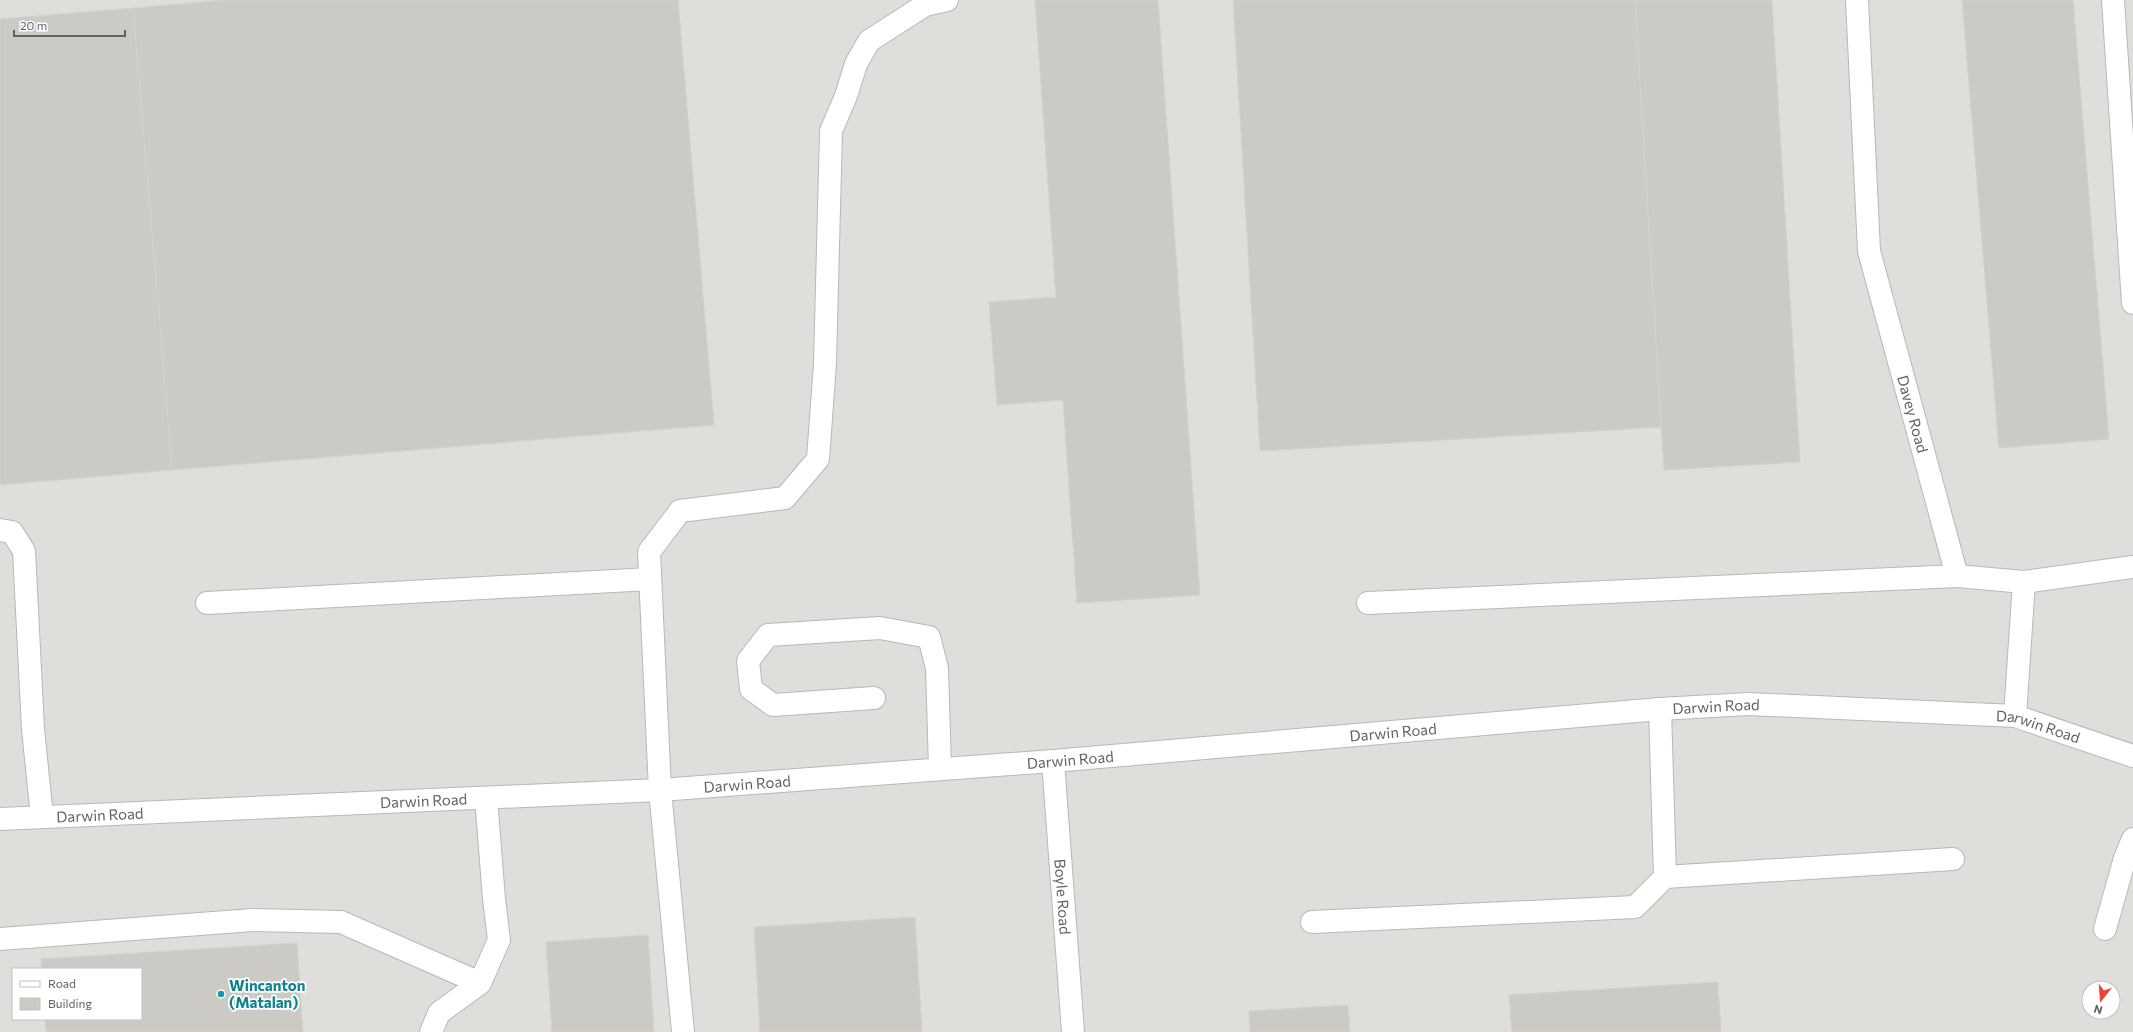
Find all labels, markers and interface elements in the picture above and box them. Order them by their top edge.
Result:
scale bar [14,12,125,38]
text: 20 m [20,18,47,32]
street label: Davey Road [1894,373,1932,455]
street label: Darwin Road [1672,695,1760,717]
street label: Darwin Road [1996,706,2083,746]
street label: Darwin Road [1349,719,1437,745]
street label: Darwin Road [1026,747,1115,772]
street label: Darwin Road [703,771,791,796]
street label: Darwin Road [380,789,468,811]
street label: Darwin Road [56,804,144,826]
street label: Boyle Road [1051,858,1075,935]
legend [12,968,142,1020]
text: Road [48,976,76,990]
place label: Wincanton (Matalan) [229,976,305,1011]
north arrow [2081,980,2121,1020]
marker: Wincanton (Matalan) [216,989,226,999]
text: Building [48,996,92,1010]
text: N [2092,1003,2104,1017]

